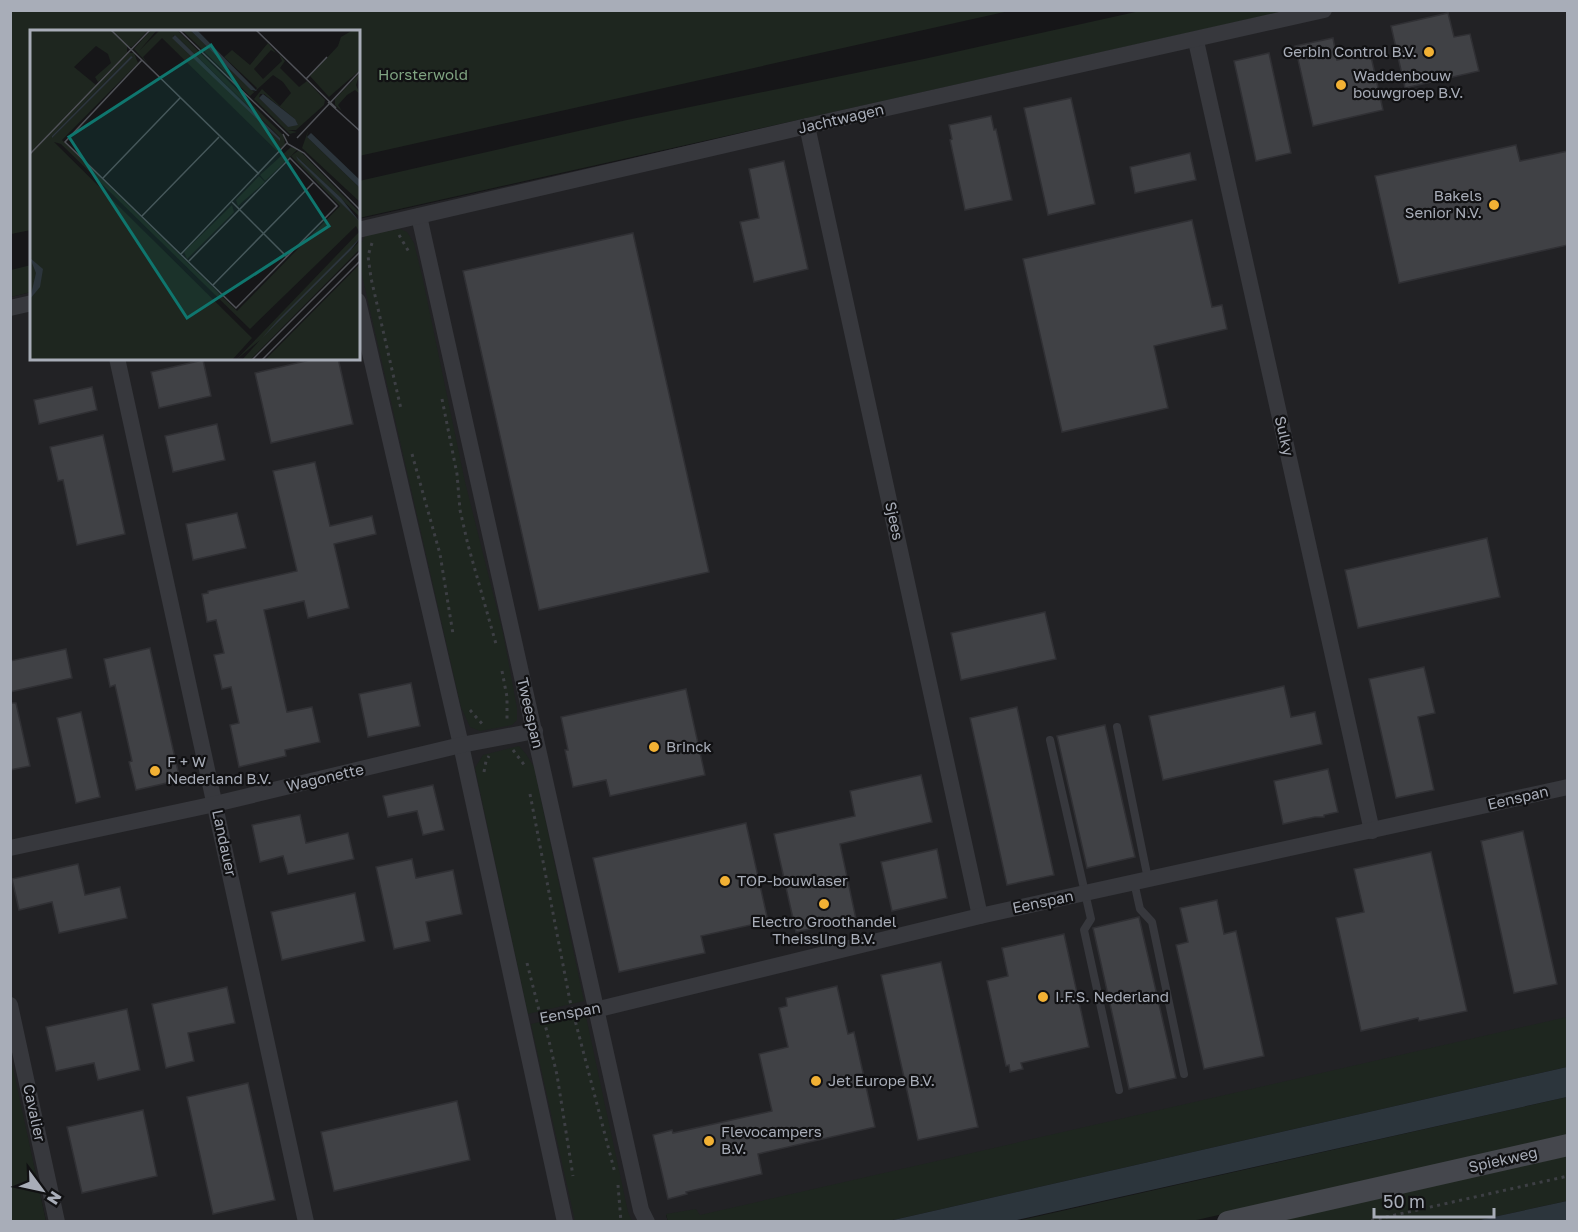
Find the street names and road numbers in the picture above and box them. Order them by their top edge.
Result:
street label: Jachtwagen [796,99,886,137]
street label: Sulky [1272,414,1298,458]
street label: Sjees [882,500,908,542]
street label: Tweespan [514,676,548,750]
street label: Wagonette [284,759,366,795]
street label: Eenspan [1486,781,1550,813]
street label: Landauer [209,808,241,878]
street label: Eenspan [1011,886,1075,916]
street label: Eenspan [538,998,602,1026]
street label: Cavalier [20,1082,50,1143]
street label: Spiekweg [1467,1142,1539,1176]

